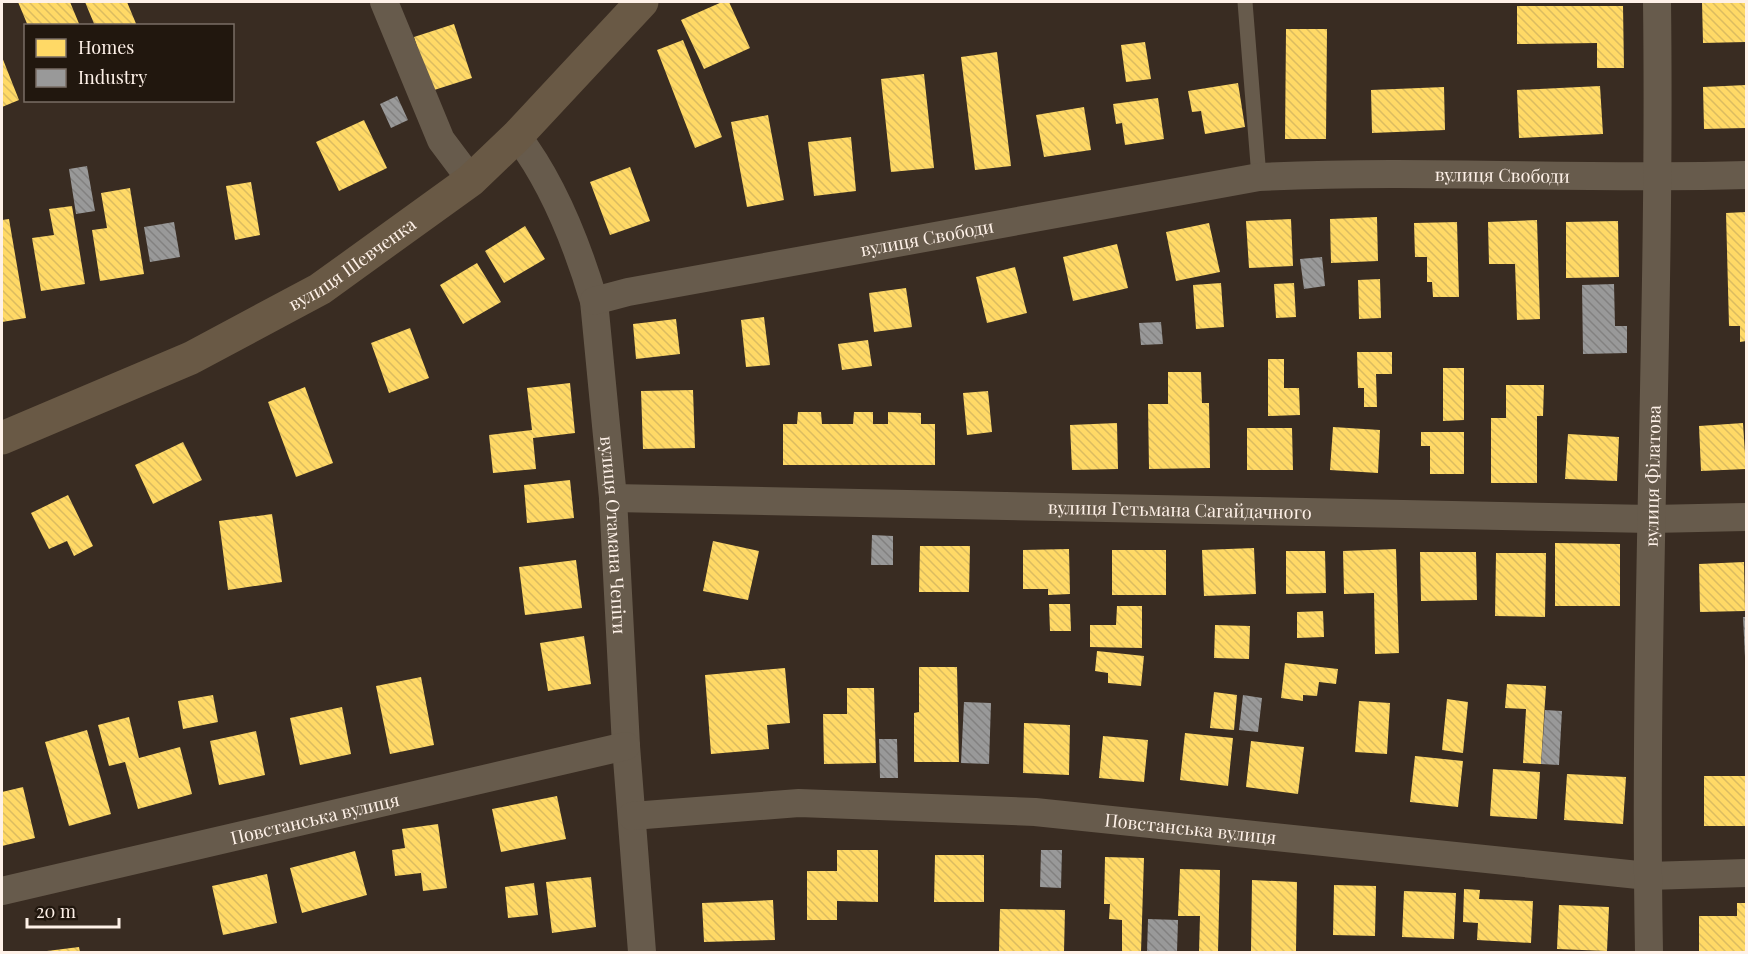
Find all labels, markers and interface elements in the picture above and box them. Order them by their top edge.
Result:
legend [24,24,234,102]
text: Homes [78,35,134,59]
text: Industry [78,65,147,89]
street label: вулиця Свободи [1435,162,1570,188]
street label: вулиця Шевченка [284,212,420,316]
street label: вулиця Свободи [858,214,996,261]
street label: вулиця Філатова [1639,405,1666,547]
street label: вулиця Отамана Чепіги [595,435,632,635]
street label: вулиця Гетьмана Сагайдачного [1048,495,1312,524]
street label: Повстанська вулиця [228,787,402,850]
street label: Повстанська вулиця [1103,807,1278,849]
scale bar [27,891,118,929]
text: 20 m [36,899,76,923]

